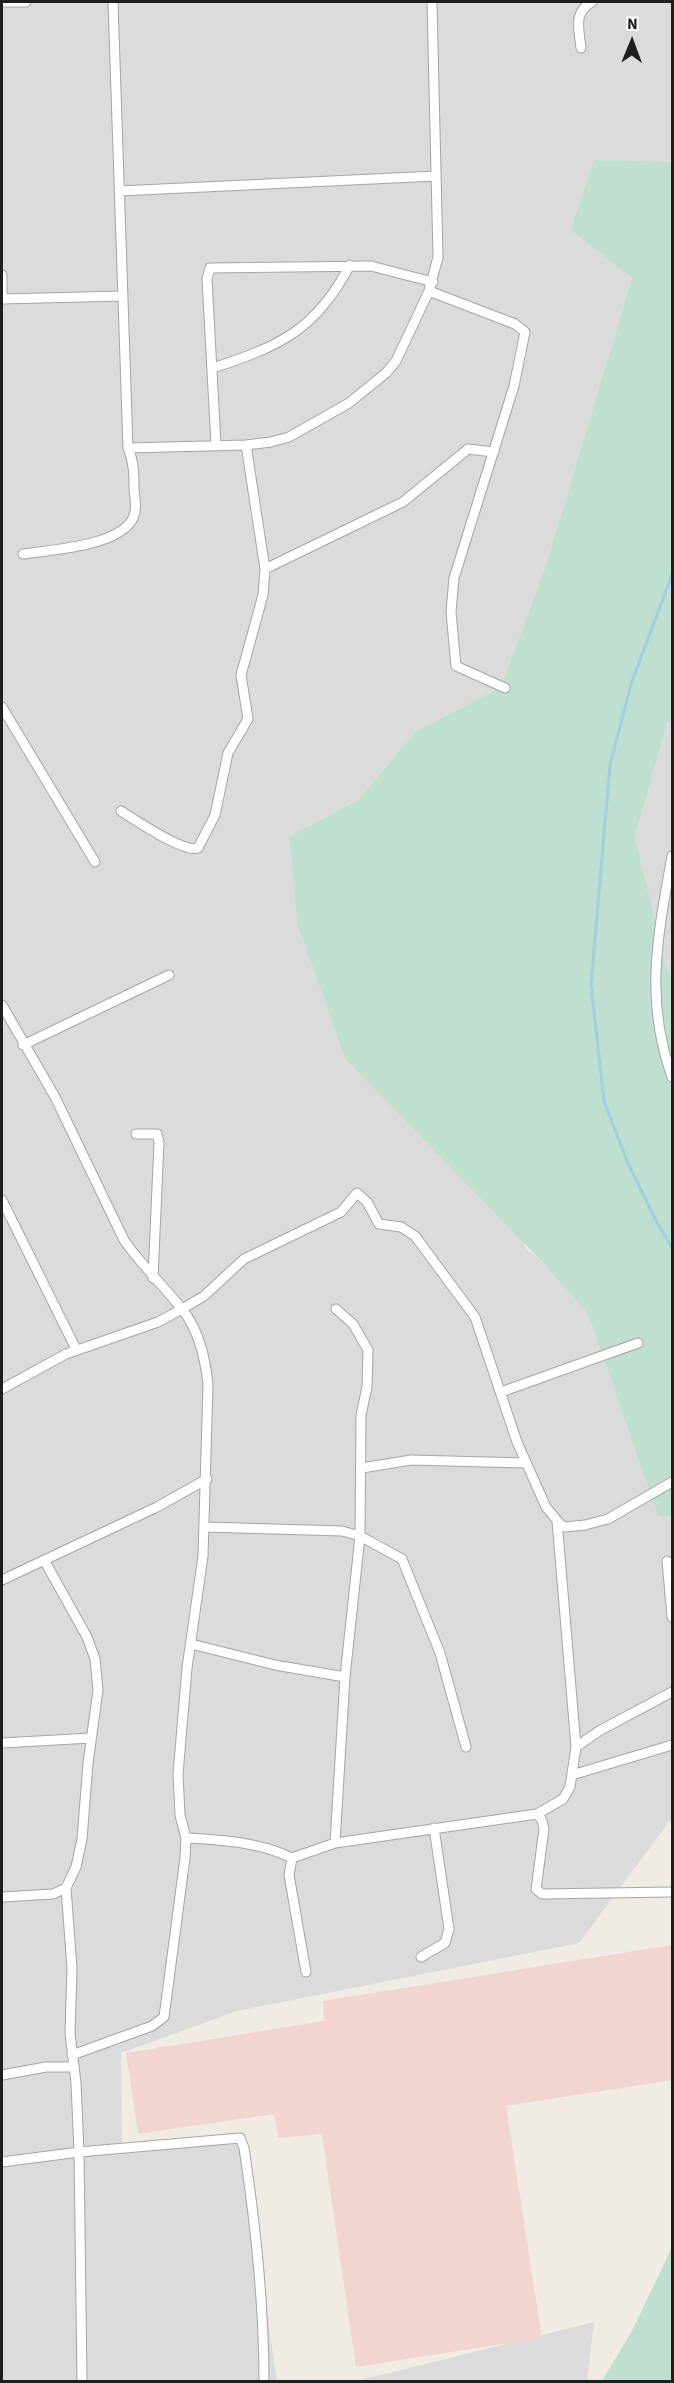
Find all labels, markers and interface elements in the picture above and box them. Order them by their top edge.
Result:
north arrow [602,12,662,72]
text: N [627,13,638,35]

